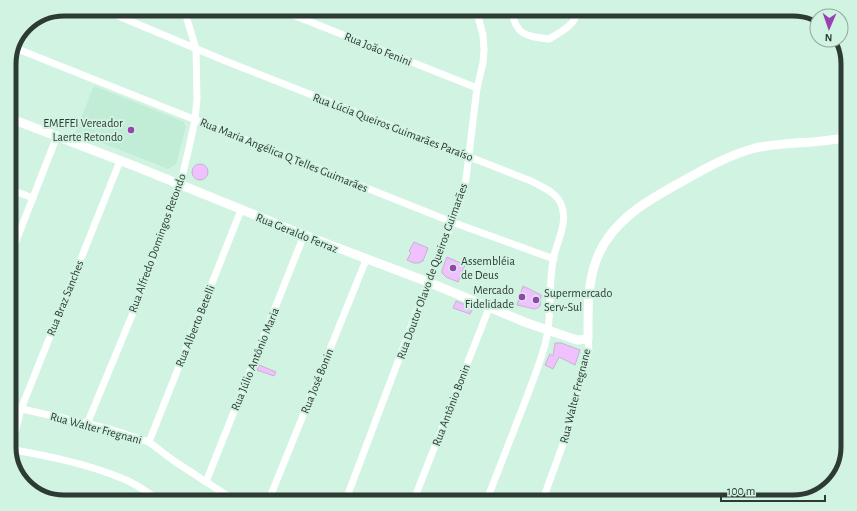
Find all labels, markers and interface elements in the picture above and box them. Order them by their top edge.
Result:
north arrow [809,8,849,48]
street label: Rua João Fenini [343,30,413,68]
text: N [825,32,833,43]
street label: Rua Lúcia Queiros Guimarães Paraíso [311,91,475,164]
street label: Rua Maria Angélica Q Telles Guimarães [198,116,370,195]
place label: EMEFEI Vereador Laerte Retondo [43,117,123,143]
marker: EMEFEI Vereador Laerte Retondo [126,125,136,135]
street label: Rua Alfredo Domingos Retondo [126,172,188,314]
street label: Rua Doutor Olavo de Queiros Guimarães [395,181,470,361]
street label: Rua Geraldo Ferraz [254,211,340,255]
place label: Assembléia de Deus [461,255,516,281]
street label: Rua Braz Sanches [44,258,86,338]
marker: Assembléia de Deus [448,263,458,273]
street label: Rua Alberto Betelli [173,283,217,369]
place label: Mercado Fidelidade [465,284,514,310]
place label: Supermercado Serv-Sul [544,287,613,313]
marker: Mercado Fidelidade [517,292,527,302]
marker: Supermercado Serv-Sul [531,295,541,305]
street label: Rua Júlio Antônio Maria [229,305,281,412]
street label: Rua José Bonin [299,347,335,415]
street label: Rua Walter Fregnane [557,348,593,444]
street label: Rua Antônio Bonin [430,362,472,448]
street label: Rua Walter Fregnani [49,410,143,446]
scale bar [721,477,825,503]
text: 100 m [727,485,755,497]

